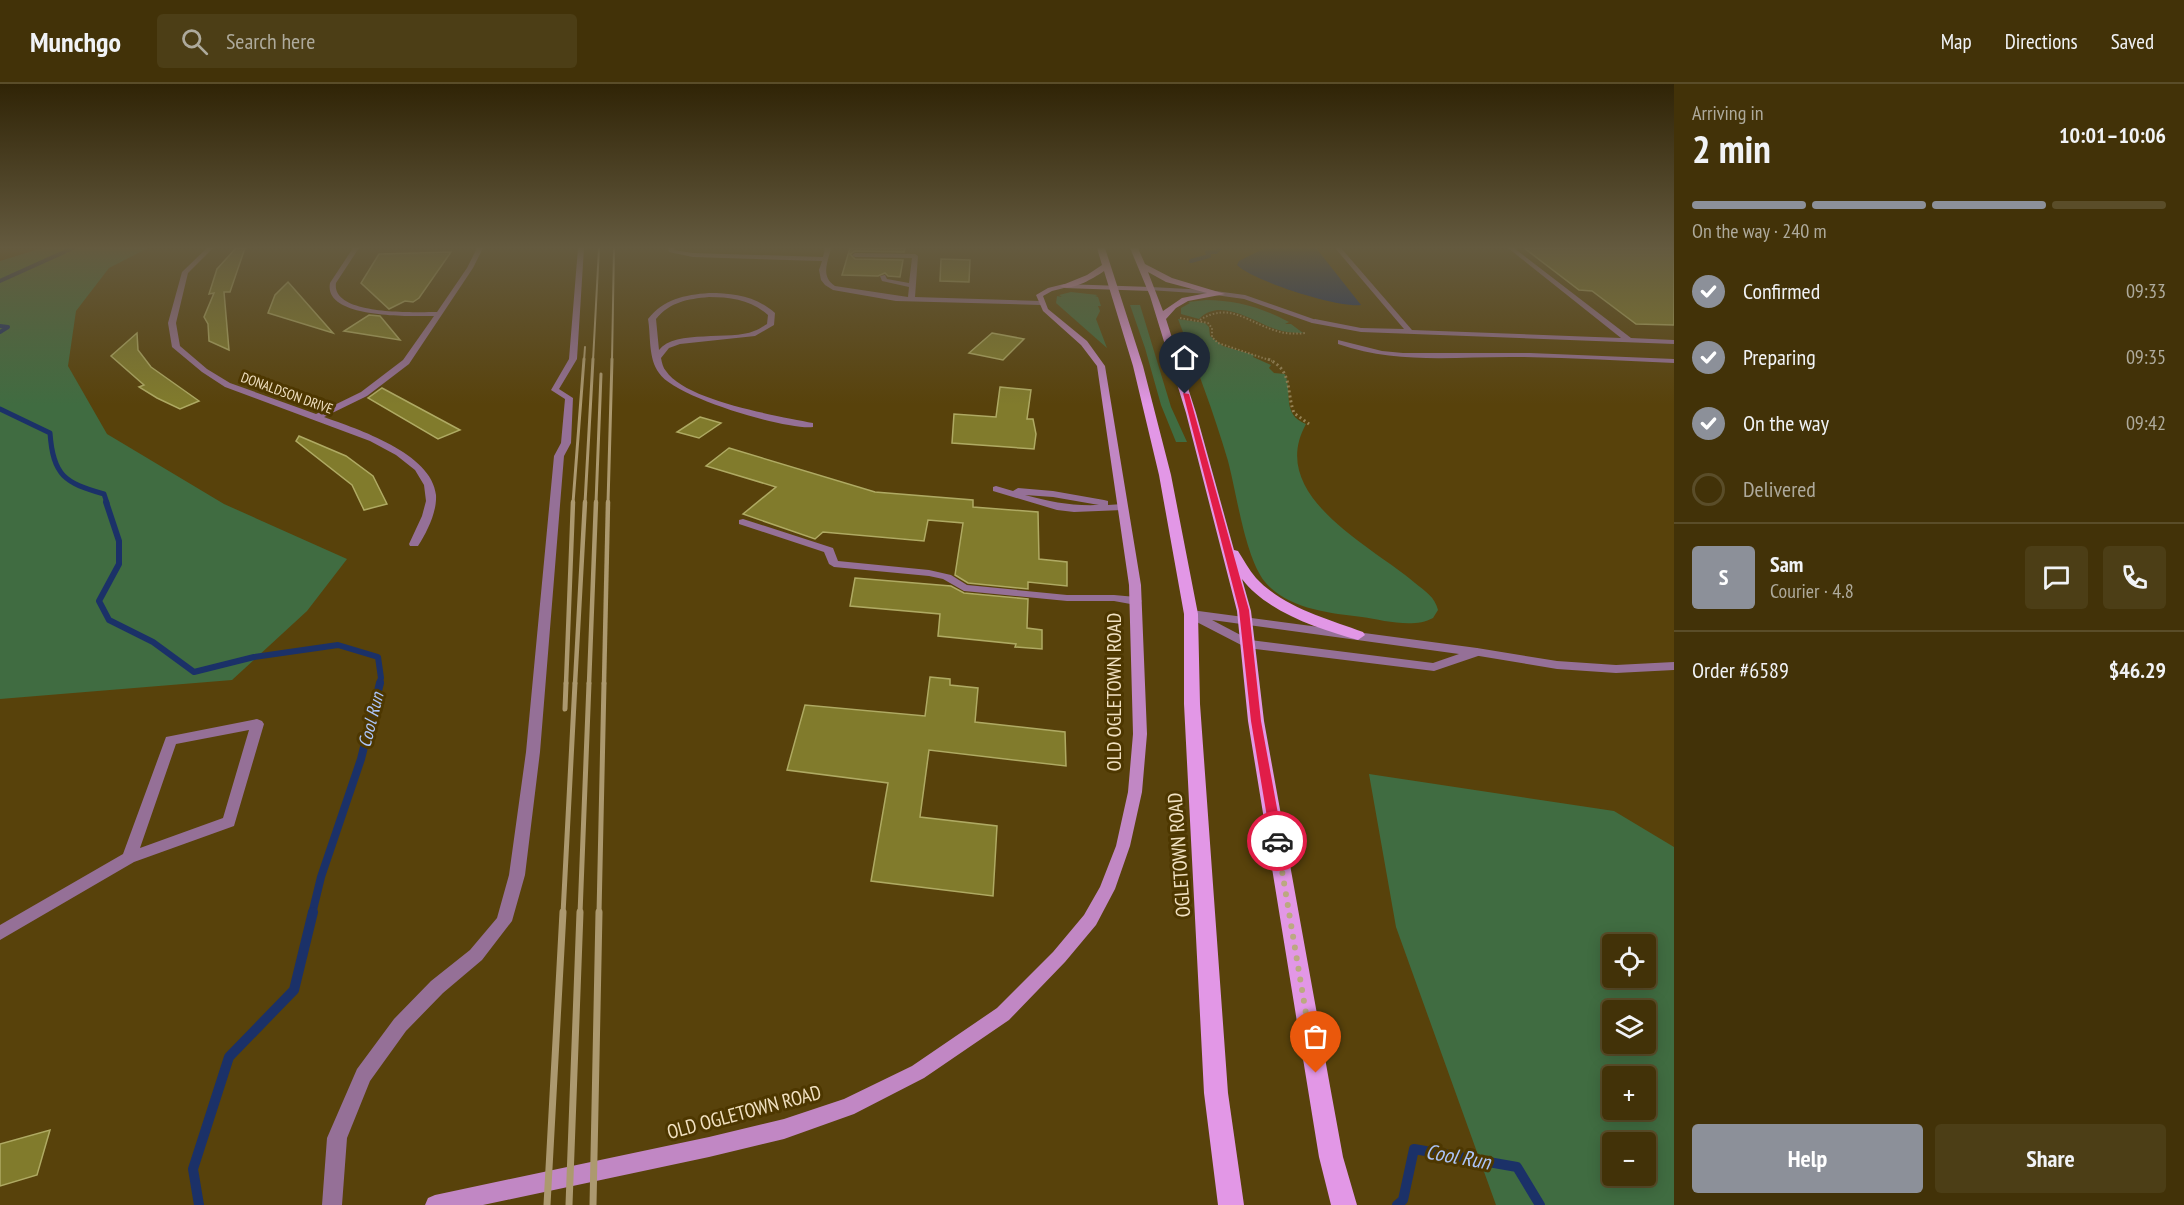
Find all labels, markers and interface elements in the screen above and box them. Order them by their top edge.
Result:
search box [157,14,577,68]
text: Munchgo [30,23,121,60]
icon: search [178,25,211,58]
text: Search here [226,27,315,55]
text: Map [1941,28,1972,55]
text: Directions [2005,28,2078,55]
text: Saved [2111,28,2154,55]
text: Arriving in [1692,100,1764,126]
text: 10:01–10:06 [2059,121,2166,149]
text: 2 min [1692,123,1771,174]
text: On the way · 240 m [1692,218,1827,244]
icon: check [1692,275,1725,308]
text: Confirmed [1743,277,1820,305]
text: 09:33 [2126,278,2166,304]
pin [1159,332,1210,394]
icon: home [1168,341,1201,374]
icon: check [1692,341,1725,374]
text: Preparing [1743,343,1816,371]
text: 09:35 [2126,344,2166,370]
street label: DONALDSON DRIVE [239,368,335,418]
icon: check [1692,407,1725,440]
text: On the way [1743,409,1829,437]
text: 09:42 [2126,410,2166,436]
text: Delivered [1743,475,1816,503]
button: chat [2025,546,2088,609]
button: phone [2103,546,2166,609]
text: Sam [1770,550,1803,578]
text: S [1719,563,1728,591]
text: Courier · 4.8 [1770,578,1854,604]
street label: OLD OGLETOWN ROAD [1101,613,1127,771]
text: Order #6589 [1692,656,1789,684]
text: $46.29 [2109,656,2166,684]
water label: Cool Run [353,689,389,750]
street label: OGLETOWN ROAD [1162,792,1196,918]
courier [1247,811,1307,871]
icon: car [1261,825,1294,858]
map controls [1602,934,1656,1186]
button: locate [1602,934,1656,988]
button: layers [1602,1000,1656,1054]
pin [1290,1011,1341,1073]
icon: bag [1299,1020,1332,1053]
button: + [1602,1066,1656,1120]
street label: OLD OGLETOWN ROAD [664,1079,824,1145]
button: Help [1692,1124,1923,1193]
button: Share [1935,1124,2166,1193]
button: − [1602,1132,1656,1186]
water label: Cool Run [1424,1138,1494,1176]

